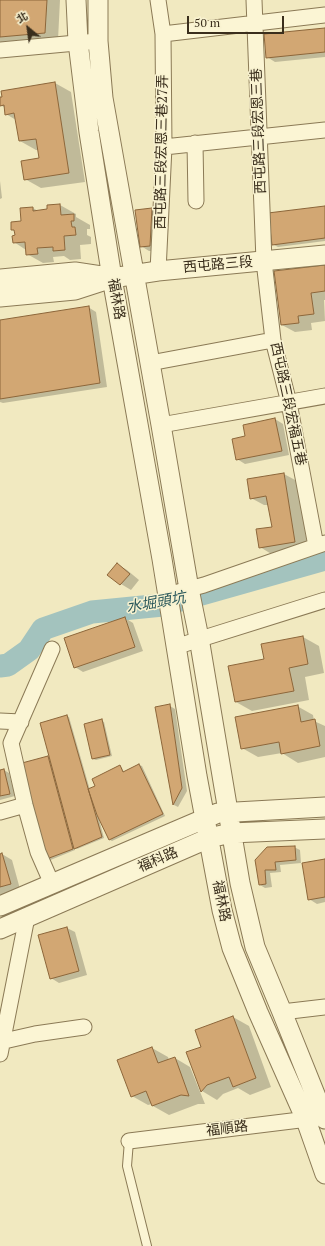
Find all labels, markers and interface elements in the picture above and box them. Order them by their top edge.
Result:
north arrow [8,8,48,48]
scale bar [189,8,286,34]
text: 北 [14,9,30,26]
text: 50 m [194,15,220,30]
street label: 西屯路三段宏恩三巷 [248,68,270,194]
street label: 西屯路三段宏恩三巷27弄 [152,74,172,230]
street label: 西屯路三段 [182,254,254,276]
street label: 福林路 [104,277,128,321]
street label: 西屯路三段宏福五巷 [267,341,309,467]
water label: 水堀頭坑 [125,589,187,617]
street label: 福科路 [135,844,181,876]
street label: 福林路 [209,879,233,923]
street label: 福順路 [205,1118,249,1140]

